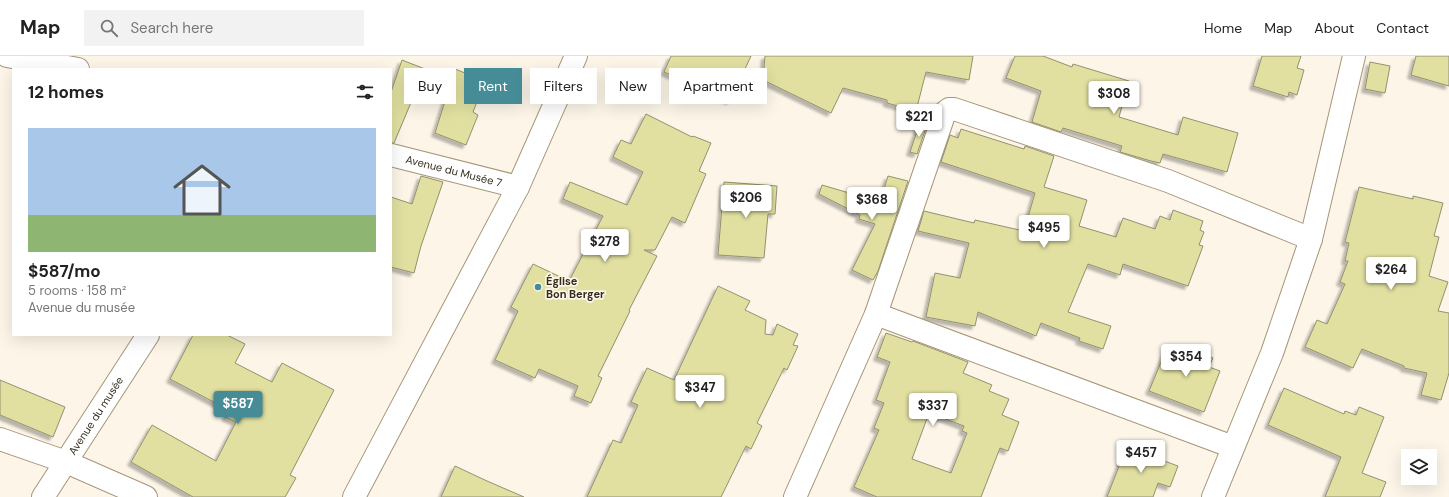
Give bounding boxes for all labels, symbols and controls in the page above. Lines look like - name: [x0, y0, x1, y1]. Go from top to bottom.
- search box: [84, 10, 364, 46]
- text: Map: [20, 15, 60, 40]
- icon: search: [98, 17, 120, 39]
- text: Search here: [130, 18, 213, 38]
- text: Home: [1204, 19, 1242, 37]
- text: Map: [1264, 19, 1292, 37]
- text: About: [1314, 19, 1354, 37]
- text: Contact: [1376, 19, 1429, 37]
- chip: Buy: [404, 68, 456, 104]
- chip: Rent: [464, 68, 522, 104]
- chip: Filters: [530, 68, 597, 104]
- chip: New: [605, 68, 661, 104]
- chip: Apartment: [669, 68, 767, 104]
- text: 12 homes: [28, 81, 104, 103]
- icon: filters: [354, 81, 376, 103]
- pin: $308: [1090, 81, 1138, 115]
- text: $308: [1097, 85, 1131, 102]
- pin: $221: [895, 104, 943, 138]
- text: $221: [905, 108, 933, 125]
- street label: Avenue du Musée 7: [404, 152, 504, 190]
- icon: home: [166, 154, 238, 226]
- pin: $206: [722, 185, 770, 219]
- pin: $368: [848, 187, 896, 221]
- text: $206: [730, 189, 762, 206]
- text: $368: [856, 191, 888, 208]
- pin: $495: [1020, 215, 1068, 249]
- text: $495: [1028, 219, 1060, 236]
- pin: $278: [581, 229, 629, 263]
- text: $278: [590, 233, 620, 250]
- pin: $264: [1367, 257, 1415, 291]
- text: $587/mo: [28, 260, 101, 282]
- text: $264: [1375, 261, 1407, 278]
- place label: Église Bon Berger: [546, 274, 605, 301]
- text: 5 rooms · 158 m²: [28, 282, 126, 299]
- marker: Église Bon Berger: [533, 282, 543, 292]
- text: Avenue du musée: [28, 299, 135, 316]
- pin: $354: [1162, 344, 1210, 378]
- text: $354: [1170, 348, 1202, 365]
- street label: Avenue du musée: [65, 374, 126, 457]
- pin: $347: [676, 375, 724, 409]
- text: $347: [684, 379, 716, 396]
- pin: $587: [214, 391, 262, 425]
- pin: $337: [909, 393, 957, 427]
- text: $587: [222, 395, 254, 412]
- text: $337: [918, 397, 948, 414]
- pin: $457: [1117, 440, 1165, 474]
- text: $457: [1125, 444, 1157, 461]
- map controls: [1401, 449, 1437, 485]
- button: layers: [1401, 449, 1437, 485]

